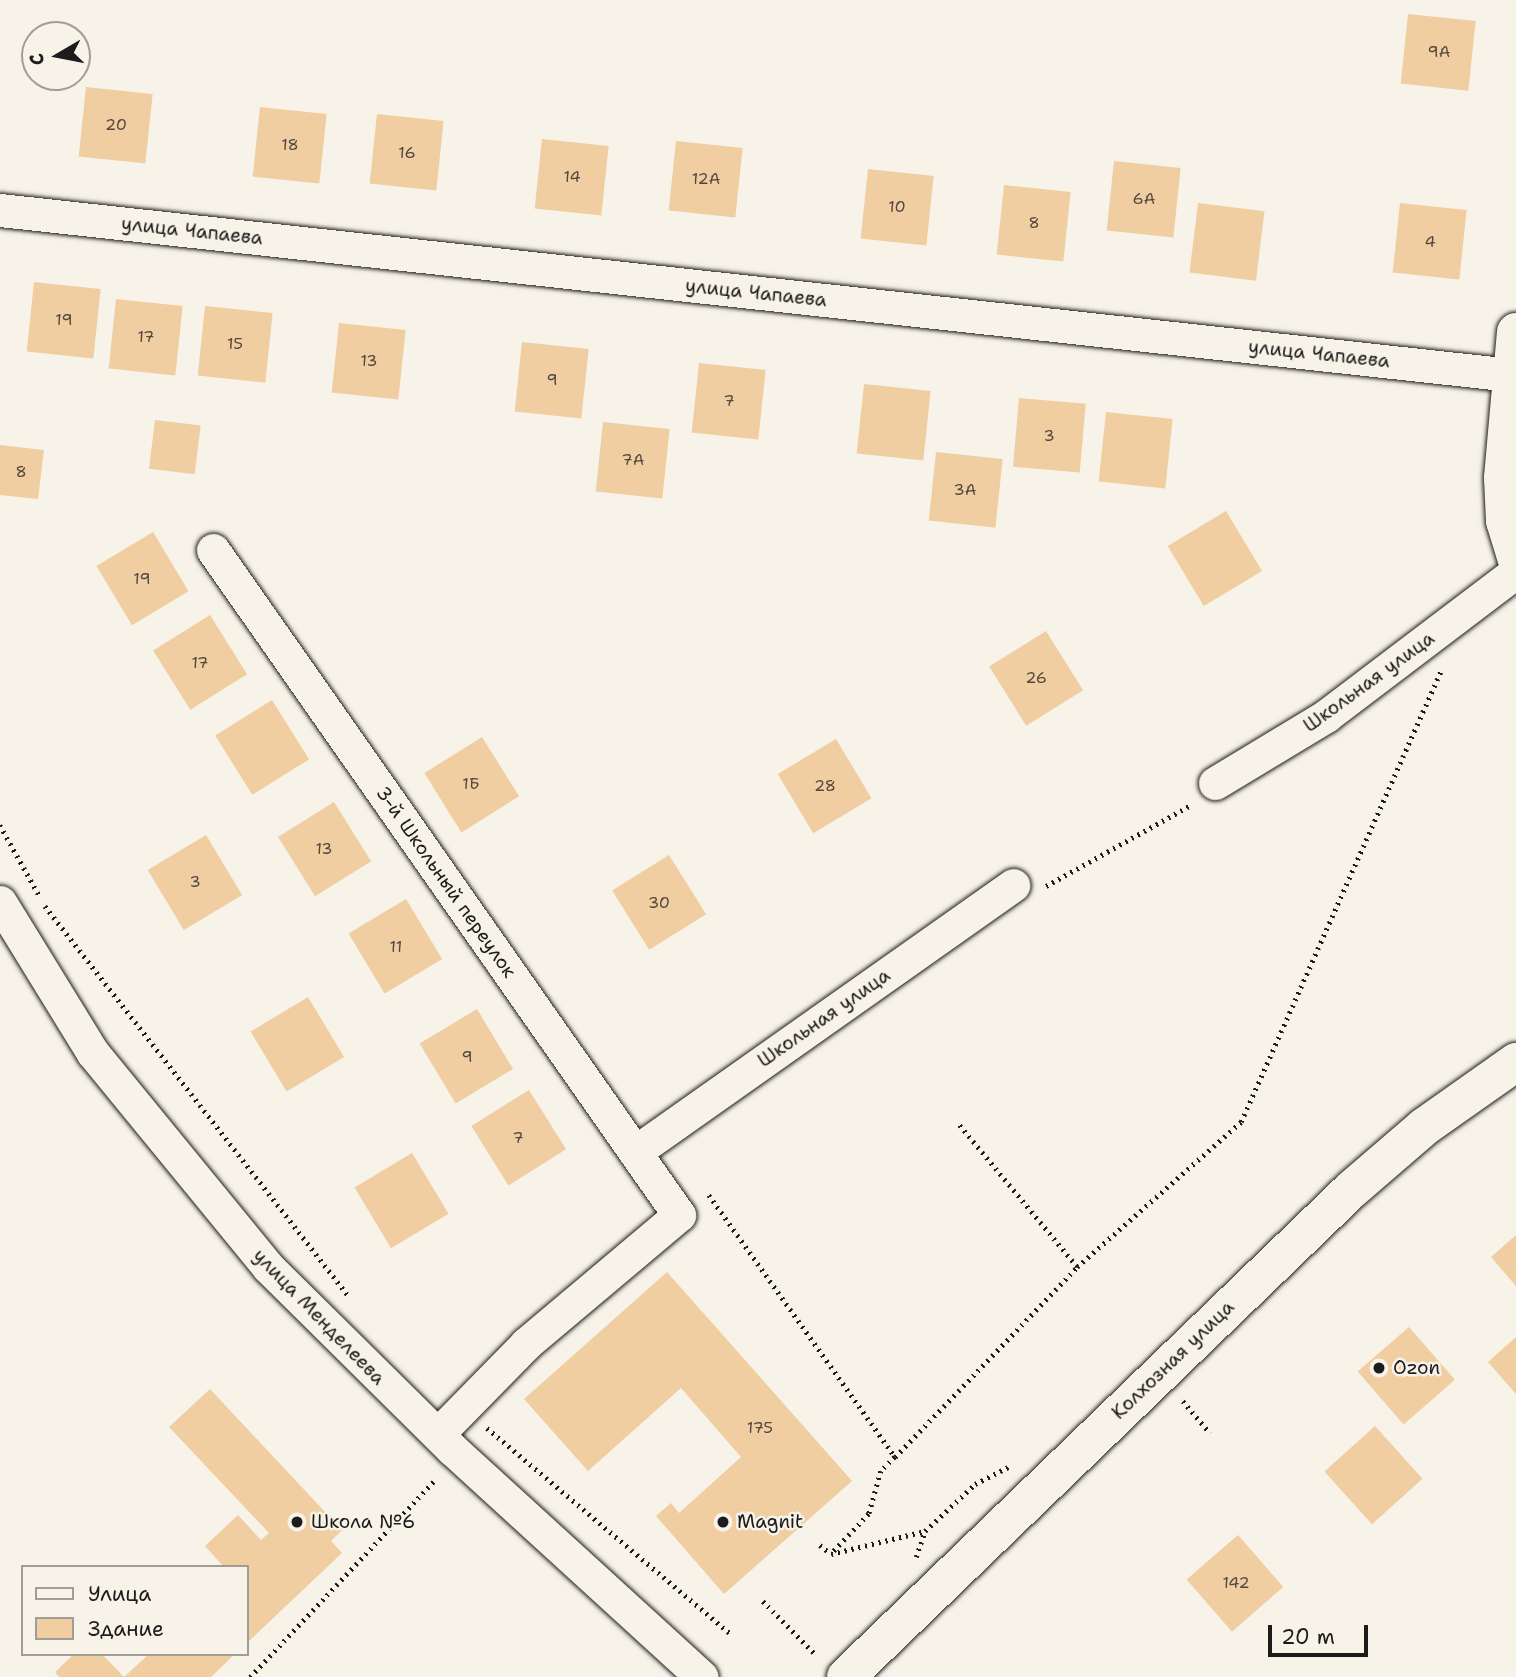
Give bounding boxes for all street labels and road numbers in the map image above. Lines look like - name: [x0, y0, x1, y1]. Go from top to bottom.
- street label: улица Чапаева: [120, 212, 264, 250]
- street label: улица Чапаева: [684, 274, 828, 312]
- street label: улица Чапаева: [1247, 335, 1391, 373]
- street label: Школьная улица: [1299, 627, 1439, 737]
- street label: 3-й Школьный переулок: [371, 782, 521, 982]
- street label: Школьная улица: [753, 964, 895, 1072]
- street label: улица Менделеева: [248, 1244, 390, 1390]
- street label: Колхозная улица: [1107, 1296, 1239, 1424]

